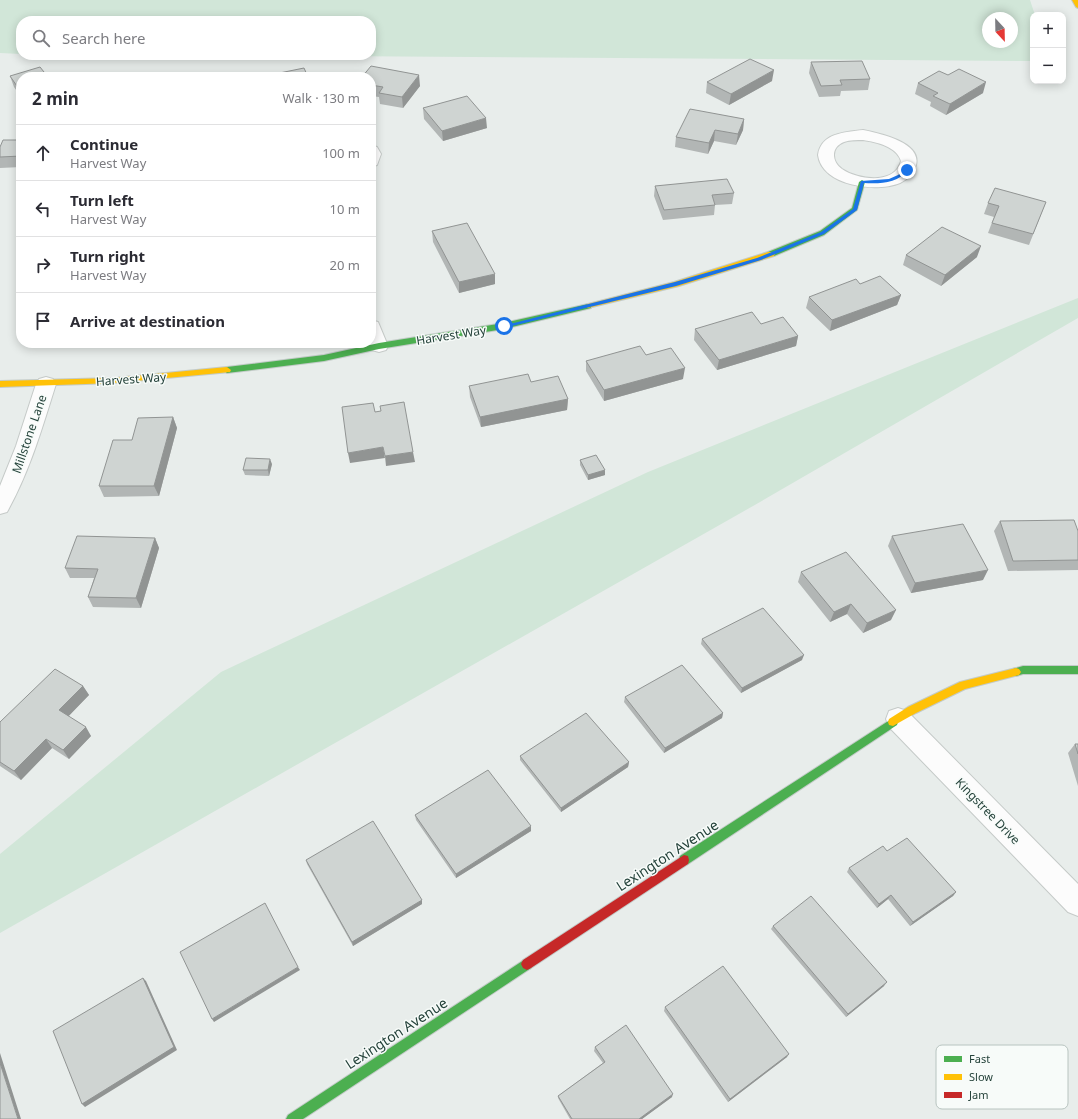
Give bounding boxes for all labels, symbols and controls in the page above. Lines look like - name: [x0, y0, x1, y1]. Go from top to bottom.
- north arrow: [982, 12, 1018, 48]
- map controls: [1030, 12, 1066, 84]
- button: +: [1030, 12, 1066, 48]
- search box: [16, 16, 376, 60]
- icon: search: [30, 27, 52, 49]
- text: Search here: [62, 28, 145, 48]
- button: −: [1030, 48, 1066, 84]
- text: 2 min: [32, 87, 79, 110]
- text: Walk · 130 m: [282, 89, 360, 107]
- text: Continue: [70, 134, 138, 154]
- icon: ahead: [32, 142, 54, 164]
- text: 100 m: [322, 144, 360, 162]
- text: Harvest Way: [70, 154, 146, 172]
- route end: [898, 161, 916, 179]
- text: Turn left: [70, 190, 134, 210]
- icon: left: [32, 198, 54, 220]
- text: 10 m: [330, 200, 360, 218]
- text: Harvest Way: [70, 210, 146, 228]
- text: Turn right: [70, 246, 145, 266]
- icon: right: [32, 254, 54, 276]
- text: 20 m: [330, 256, 360, 274]
- text: Harvest Way: [70, 266, 146, 284]
- icon: arrive: [32, 310, 54, 332]
- text: Arrive at destination: [70, 311, 225, 331]
- route start: [495, 317, 513, 335]
- street label: Harvest Way: [415, 321, 488, 349]
- street label: Harvest Way: [95, 368, 168, 390]
- street label: Millstone Lane: [8, 392, 50, 476]
- street label: Kingstree Drive: [952, 774, 1024, 848]
- street label: Lexington Avenue: [612, 815, 722, 895]
- street label: Lexington Avenue: [341, 993, 451, 1073]
- legend: [936, 1045, 1068, 1109]
- text: Fast: [969, 1051, 990, 1066]
- text: Slow: [969, 1069, 993, 1084]
- text: Jam: [968, 1087, 988, 1102]

